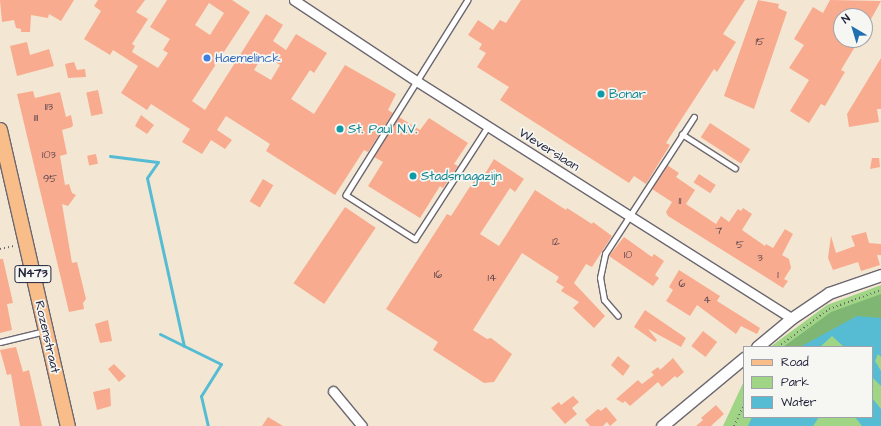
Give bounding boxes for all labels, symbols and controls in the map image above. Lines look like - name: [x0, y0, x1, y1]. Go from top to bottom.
- north arrow: [833, 8, 873, 48]
- text: N: [839, 11, 853, 27]
- house number: 15: [755, 35, 765, 49]
- place label: Haemelinck: [215, 50, 280, 66]
- marker: Haemelinck: [202, 53, 212, 63]
- place label: Bonar: [609, 86, 646, 102]
- marker: Bonar: [596, 89, 606, 99]
- house number: 113: [45, 100, 53, 114]
- house number: 111: [34, 111, 38, 125]
- place label: St. Paul N.V.: [348, 121, 417, 137]
- marker: St. Paul N.V.: [335, 124, 345, 134]
- street label: Weverslaan: [516, 125, 582, 175]
- house number: 103: [42, 148, 56, 162]
- place label: Stadsmagazijn: [421, 168, 502, 184]
- marker: Stadsmagazijn: [408, 171, 418, 181]
- house number: 95: [43, 172, 57, 186]
- house number: 11: [679, 194, 681, 208]
- house number: 7: [716, 224, 722, 238]
- house number: 12: [552, 235, 560, 249]
- house number: 5: [736, 238, 744, 252]
- house number: 10: [624, 248, 632, 262]
- house number: 3: [757, 251, 763, 265]
- road number: N473: [14, 264, 52, 284]
- house number: 16: [434, 268, 442, 282]
- house number: 1: [777, 268, 779, 282]
- house number: 14: [488, 271, 496, 285]
- house number: 6: [679, 277, 685, 291]
- house number: 4: [703, 293, 711, 307]
- street label: Rozenstraat: [31, 299, 63, 375]
- legend: [743, 346, 873, 418]
- text: Road: [781, 354, 809, 371]
- text: Park: [781, 374, 809, 391]
- text: Water: [781, 394, 816, 411]

